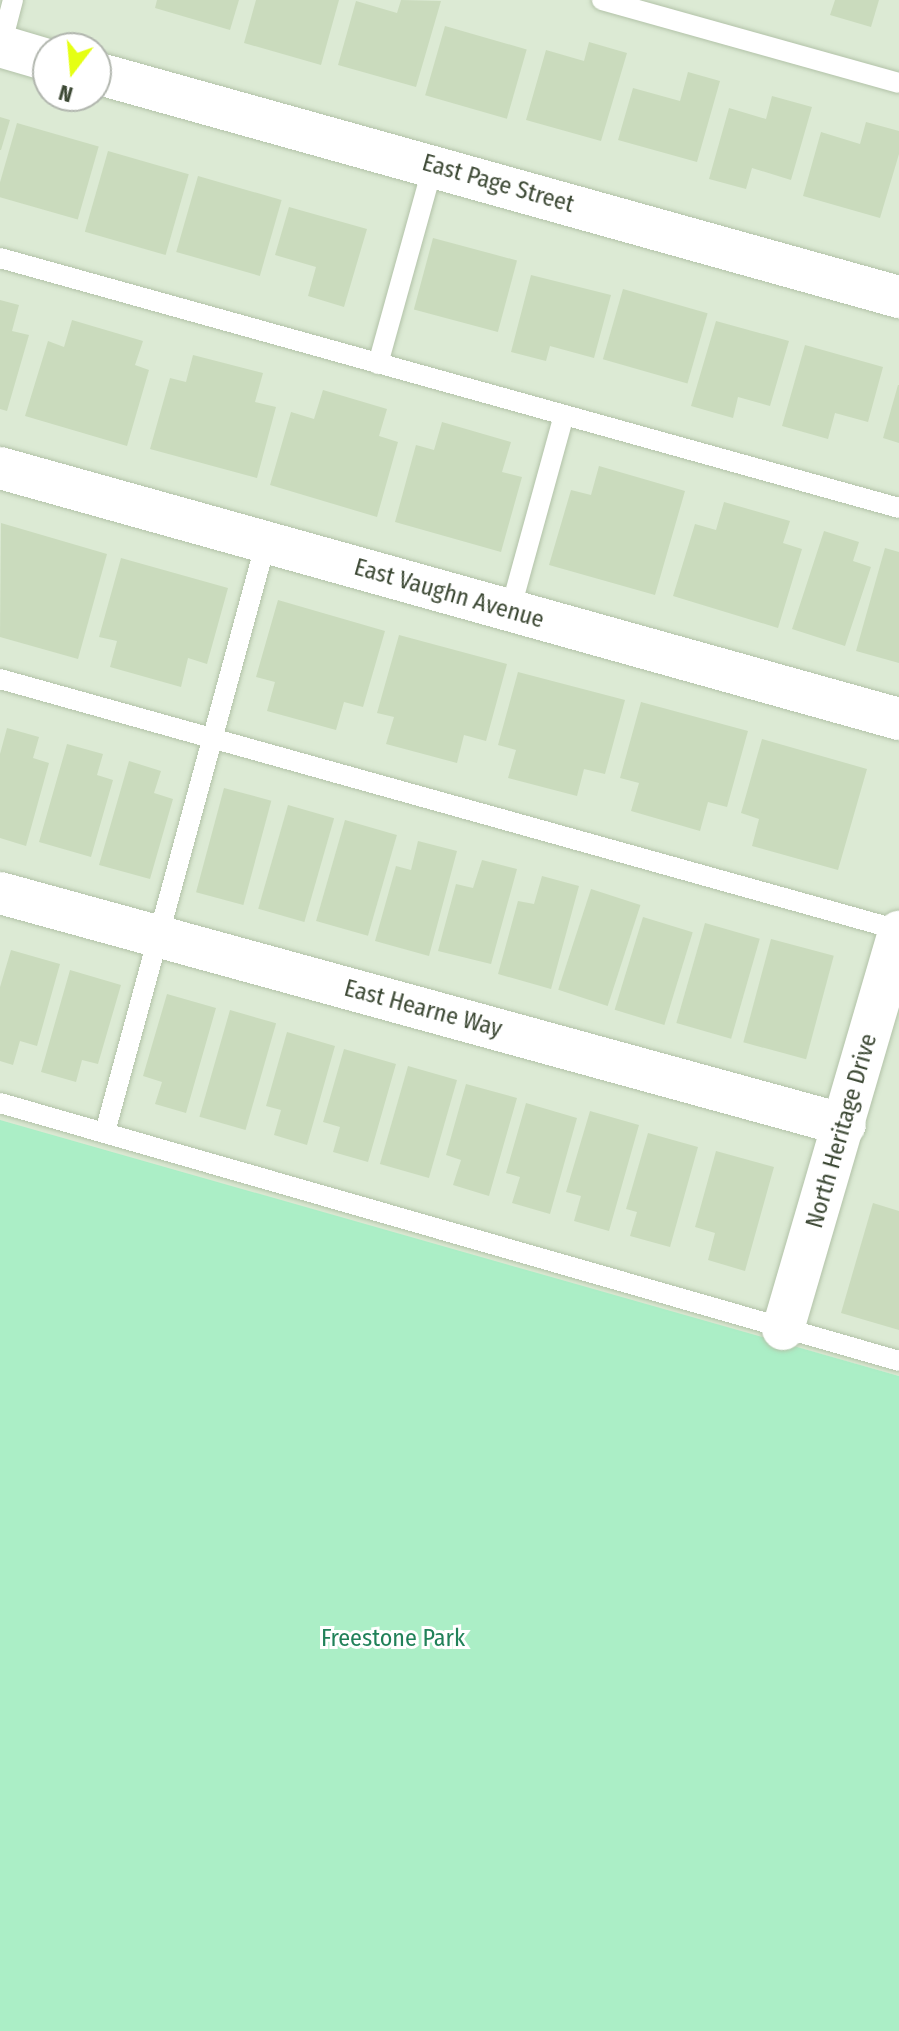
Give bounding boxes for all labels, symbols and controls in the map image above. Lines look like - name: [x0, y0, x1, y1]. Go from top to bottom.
- north arrow: [32, 32, 112, 112]
- text: N: [56, 79, 76, 108]
- street label: East Page Street: [419, 149, 577, 219]
- street label: East Vaughn Avenue: [351, 553, 547, 635]
- street label: East Hearne Way: [341, 974, 505, 1044]
- street label: North Heritage Drive: [800, 1030, 884, 1232]
- park label: Freestone Park: [321, 1625, 465, 1653]

